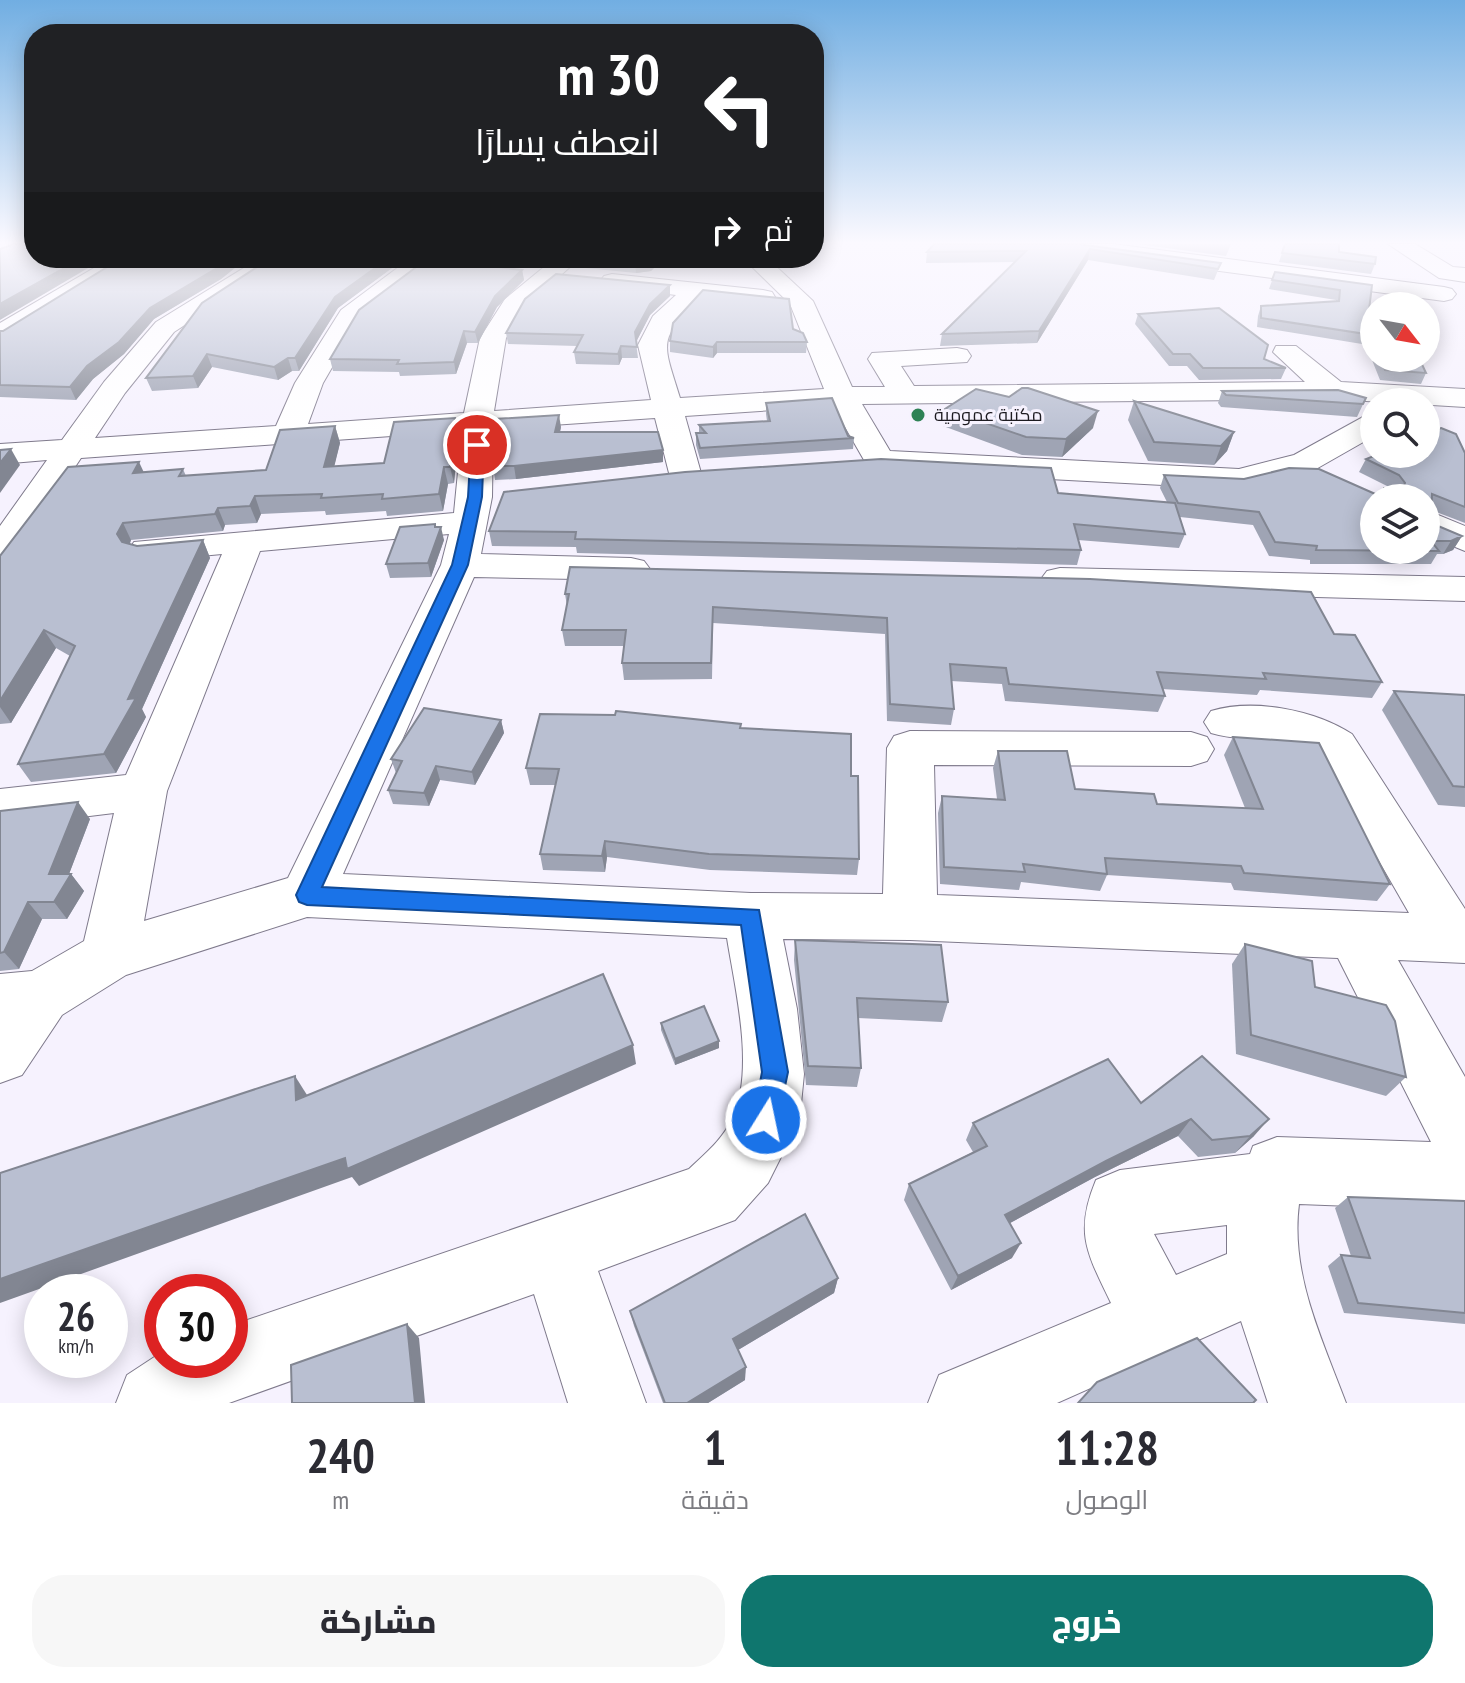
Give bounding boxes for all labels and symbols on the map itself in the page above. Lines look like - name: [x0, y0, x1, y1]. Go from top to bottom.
- north arrow: [1360, 292, 1440, 372]
- place label: مكتبة عمومية: [934, 403, 1043, 426]
- marker: مكتبة عمومية: [909, 406, 927, 424]
- pin: [443, 411, 511, 479]
- position arrow: [724, 1078, 808, 1162]
- speed limit sign: 30: [144, 1274, 248, 1378]

